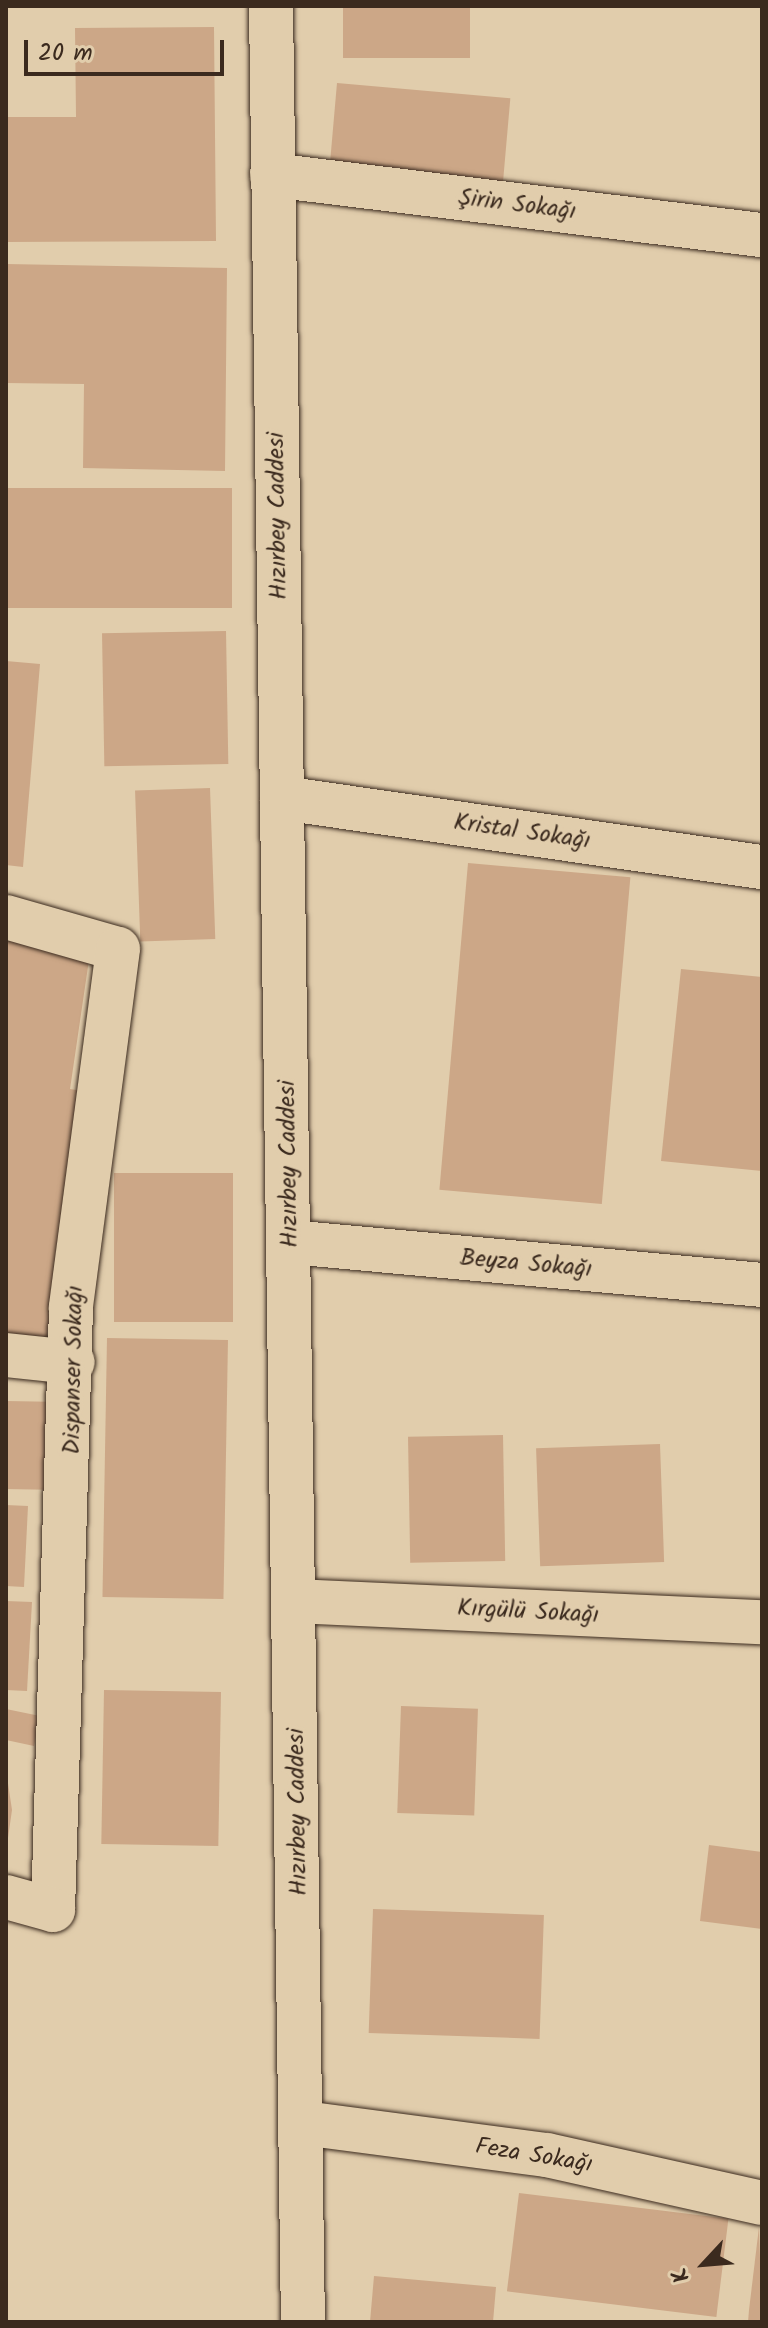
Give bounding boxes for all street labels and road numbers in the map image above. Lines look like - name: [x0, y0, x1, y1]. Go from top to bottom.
- street label: Şirin Sokağı: [456, 183, 578, 227]
- street label: Hızırbey Caddesi: [262, 432, 294, 600]
- street label: Kristal Sokağı: [452, 808, 592, 856]
- street label: Hızırbey Caddesi: [273, 1080, 305, 1248]
- street label: Beyza Sokağı: [459, 1244, 593, 1284]
- street label: Dispanser Sokağı: [58, 1285, 90, 1455]
- street label: Kırgülü Sokağı: [456, 1594, 600, 1630]
- street label: Hızırbey Caddesi: [282, 1728, 314, 1896]
- street label: Feza Sokağı: [473, 2133, 595, 2179]

